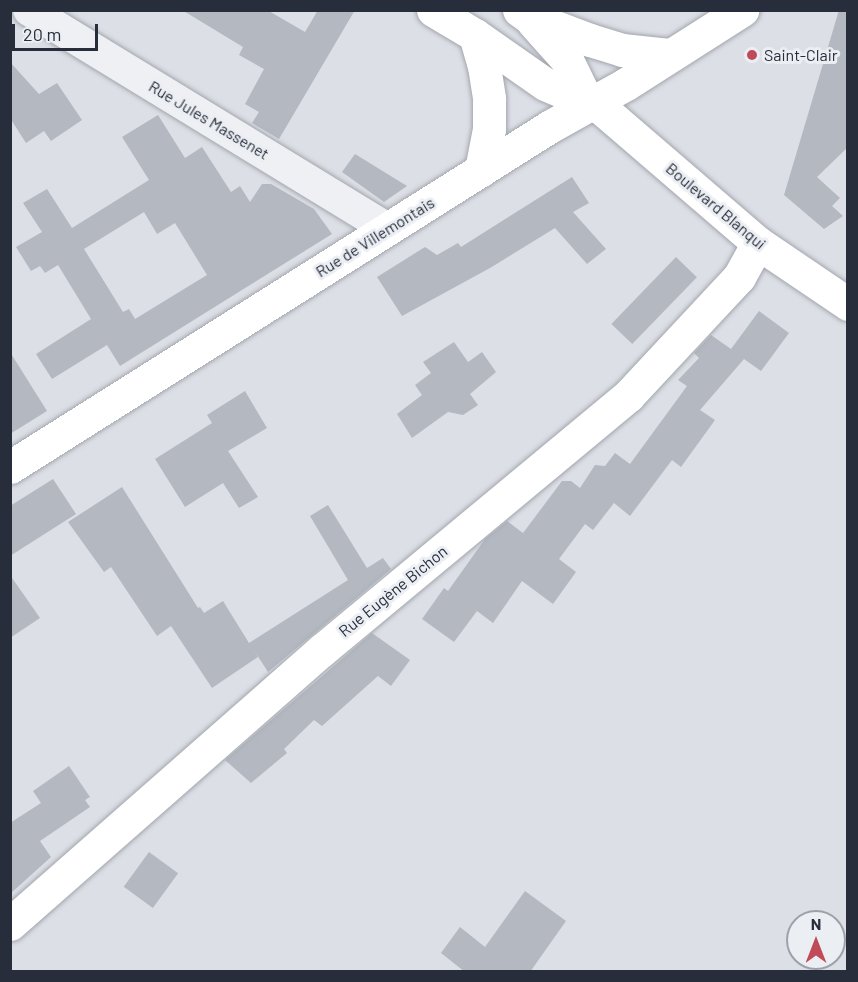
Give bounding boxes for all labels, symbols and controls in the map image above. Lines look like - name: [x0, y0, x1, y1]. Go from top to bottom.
- scale bar: [15, 12, 100, 50]
- text: 20 m: [23, 23, 61, 45]
- place label: Saint-Clair: [764, 45, 838, 65]
- marker: Saint-Clair: [745, 48, 759, 62]
- street label: Rue Jules Massenet: [145, 77, 273, 163]
- street label: Boulevard Blanqui: [662, 159, 770, 253]
- street label: Rue de Villemontais: [312, 193, 438, 281]
- street label: Rue Eugène Bichon: [335, 541, 451, 641]
- north arrow: [786, 910, 846, 970]
- text: N: [811, 914, 821, 933]

